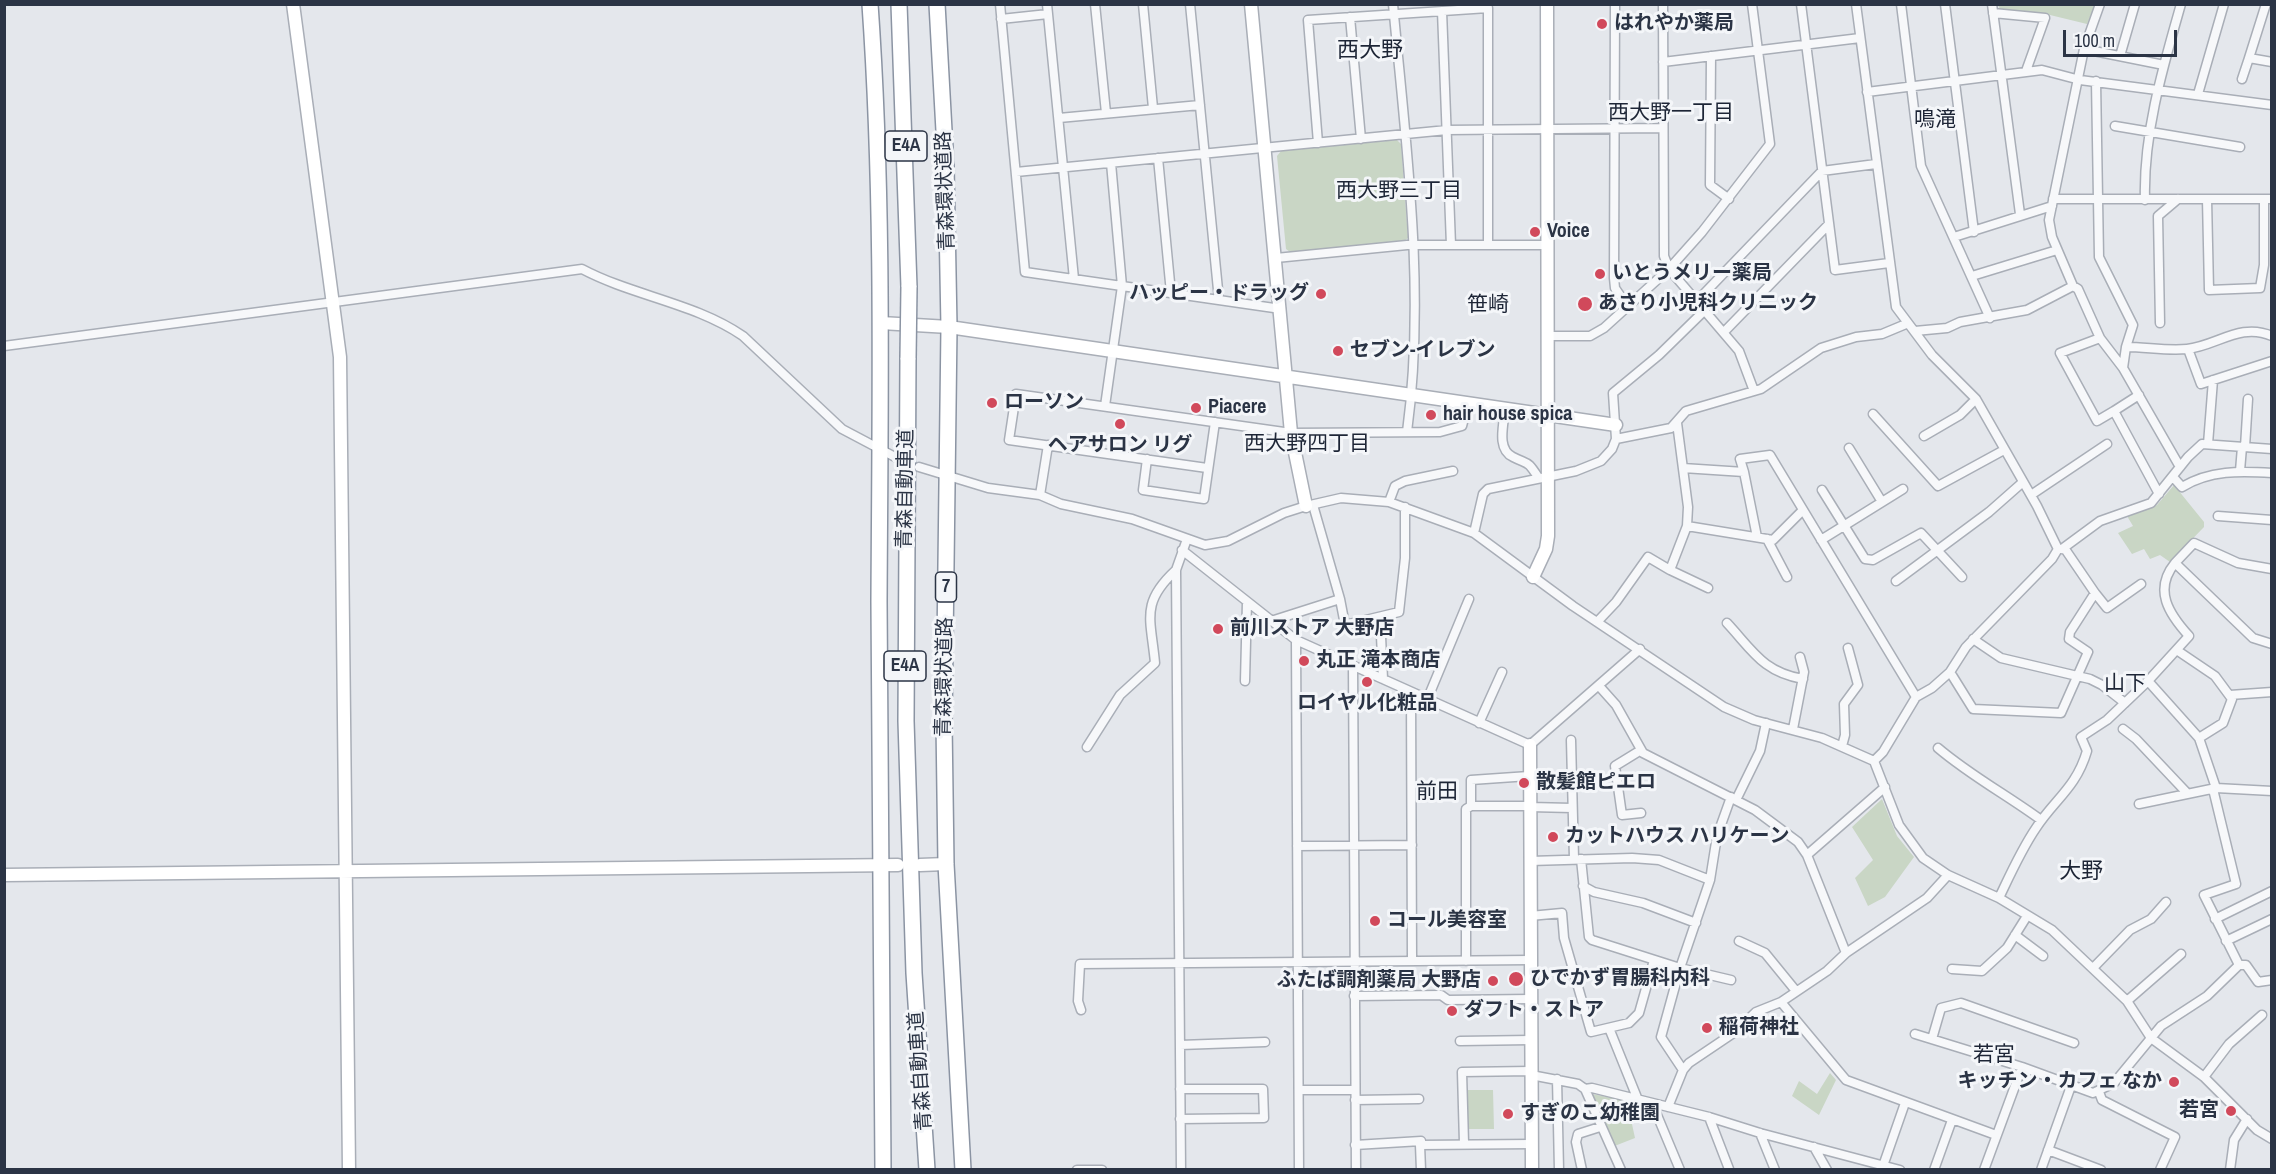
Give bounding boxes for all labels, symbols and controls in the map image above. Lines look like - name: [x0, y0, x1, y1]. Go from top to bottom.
- place label: はれやか薬局: [1614, 12, 1734, 36]
- marker: はれやか薬局: [1595, 17, 1609, 31]
- scale bar: [2066, 18, 2180, 56]
- text: 100 m: [2074, 28, 2115, 53]
- district label: 西大野: [1337, 38, 1403, 64]
- district label: 西大野一丁目: [1608, 100, 1734, 126]
- district label: 鳴滝: [1914, 107, 1956, 133]
- road number: E4A: [885, 131, 927, 161]
- street label: 青森環状道路: [932, 131, 960, 251]
- district label: 西大野三丁目: [1336, 178, 1462, 204]
- place label: Voice: [1547, 220, 1590, 244]
- marker: Voice: [1528, 225, 1542, 239]
- place label: いとうメリー薬局: [1612, 262, 1772, 286]
- marker: いとうメリー薬局: [1593, 267, 1607, 281]
- place label: ハッピー・ドラッグ: [1129, 282, 1309, 306]
- marker: ハッピー・ドラッグ: [1314, 287, 1328, 301]
- district label: 笹崎: [1467, 292, 1509, 318]
- place label: あさり小児科クリニック: [1598, 292, 1818, 316]
- marker: あさり小児科クリニック: [1576, 295, 1594, 313]
- place label: セブン-イレブン: [1350, 339, 1495, 363]
- marker: セブン-イレブン: [1331, 344, 1345, 358]
- place label: ローソン: [1004, 391, 1084, 415]
- marker: ローソン: [985, 396, 999, 410]
- place label: Piacere: [1208, 396, 1266, 420]
- marker: Piacere: [1189, 401, 1203, 415]
- place label: hair house spica: [1443, 403, 1572, 427]
- marker: hair house spica: [1424, 408, 1438, 422]
- marker: ヘアサロン リグ: [1113, 417, 1127, 431]
- street label: 青森自動車道: [893, 429, 919, 549]
- district label: 西大野四丁目: [1244, 431, 1370, 457]
- place label: ヘアサロン リグ: [1048, 434, 1192, 458]
- road number: 7: [936, 572, 956, 602]
- street label: 青森環状道路: [932, 617, 958, 737]
- place label: 前川ストア 大野店: [1230, 617, 1395, 641]
- marker: 前川ストア 大野店: [1211, 622, 1225, 636]
- place label: 丸正 滝本商店: [1316, 649, 1441, 673]
- road number: E4A: [884, 651, 926, 681]
- marker: 丸正 滝本商店: [1297, 654, 1311, 668]
- district label: 山下: [2104, 671, 2146, 697]
- marker: ロイヤル化粧品: [1360, 675, 1374, 689]
- place label: ロイヤル化粧品: [1297, 692, 1437, 716]
- place label: 散髪館ピエロ: [1536, 771, 1656, 795]
- marker: 散髪館ピエロ: [1517, 776, 1531, 790]
- district label: 前田: [1416, 779, 1458, 805]
- place label: カットハウス ハリケーン: [1565, 825, 1790, 849]
- marker: カットハウス ハリケーン: [1546, 830, 1560, 844]
- district label: 大野: [2059, 859, 2103, 885]
- place label: コール美容室: [1387, 909, 1507, 933]
- marker: コール美容室: [1368, 914, 1382, 928]
- place label: ひでかず胃腸科内科: [1530, 967, 1710, 991]
- place label: ふたば調剤薬局 大野店: [1276, 969, 1481, 993]
- marker: ひでかず胃腸科内科: [1507, 970, 1525, 988]
- marker: ふたば調剤薬局 大野店: [1486, 974, 1500, 988]
- place label: ダフト・ストア: [1464, 999, 1604, 1023]
- marker: ダフト・ストア: [1445, 1004, 1459, 1018]
- street label: 青森自動車道: [905, 1010, 937, 1132]
- place label: 稲荷神社: [1719, 1016, 1799, 1040]
- marker: 稲荷神社: [1700, 1021, 1714, 1035]
- district label: 若宮: [1973, 1042, 2015, 1068]
- place label: キッチン・カフェ なか: [1957, 1070, 2162, 1094]
- marker: キッチン・カフェ なか: [2167, 1075, 2181, 1089]
- place label: 若宮: [2179, 1099, 2219, 1123]
- place label: すぎのこ幼稚園: [1520, 1102, 1660, 1126]
- marker: 若宮: [2224, 1104, 2238, 1118]
- marker: すぎのこ幼稚園: [1501, 1107, 1515, 1121]

